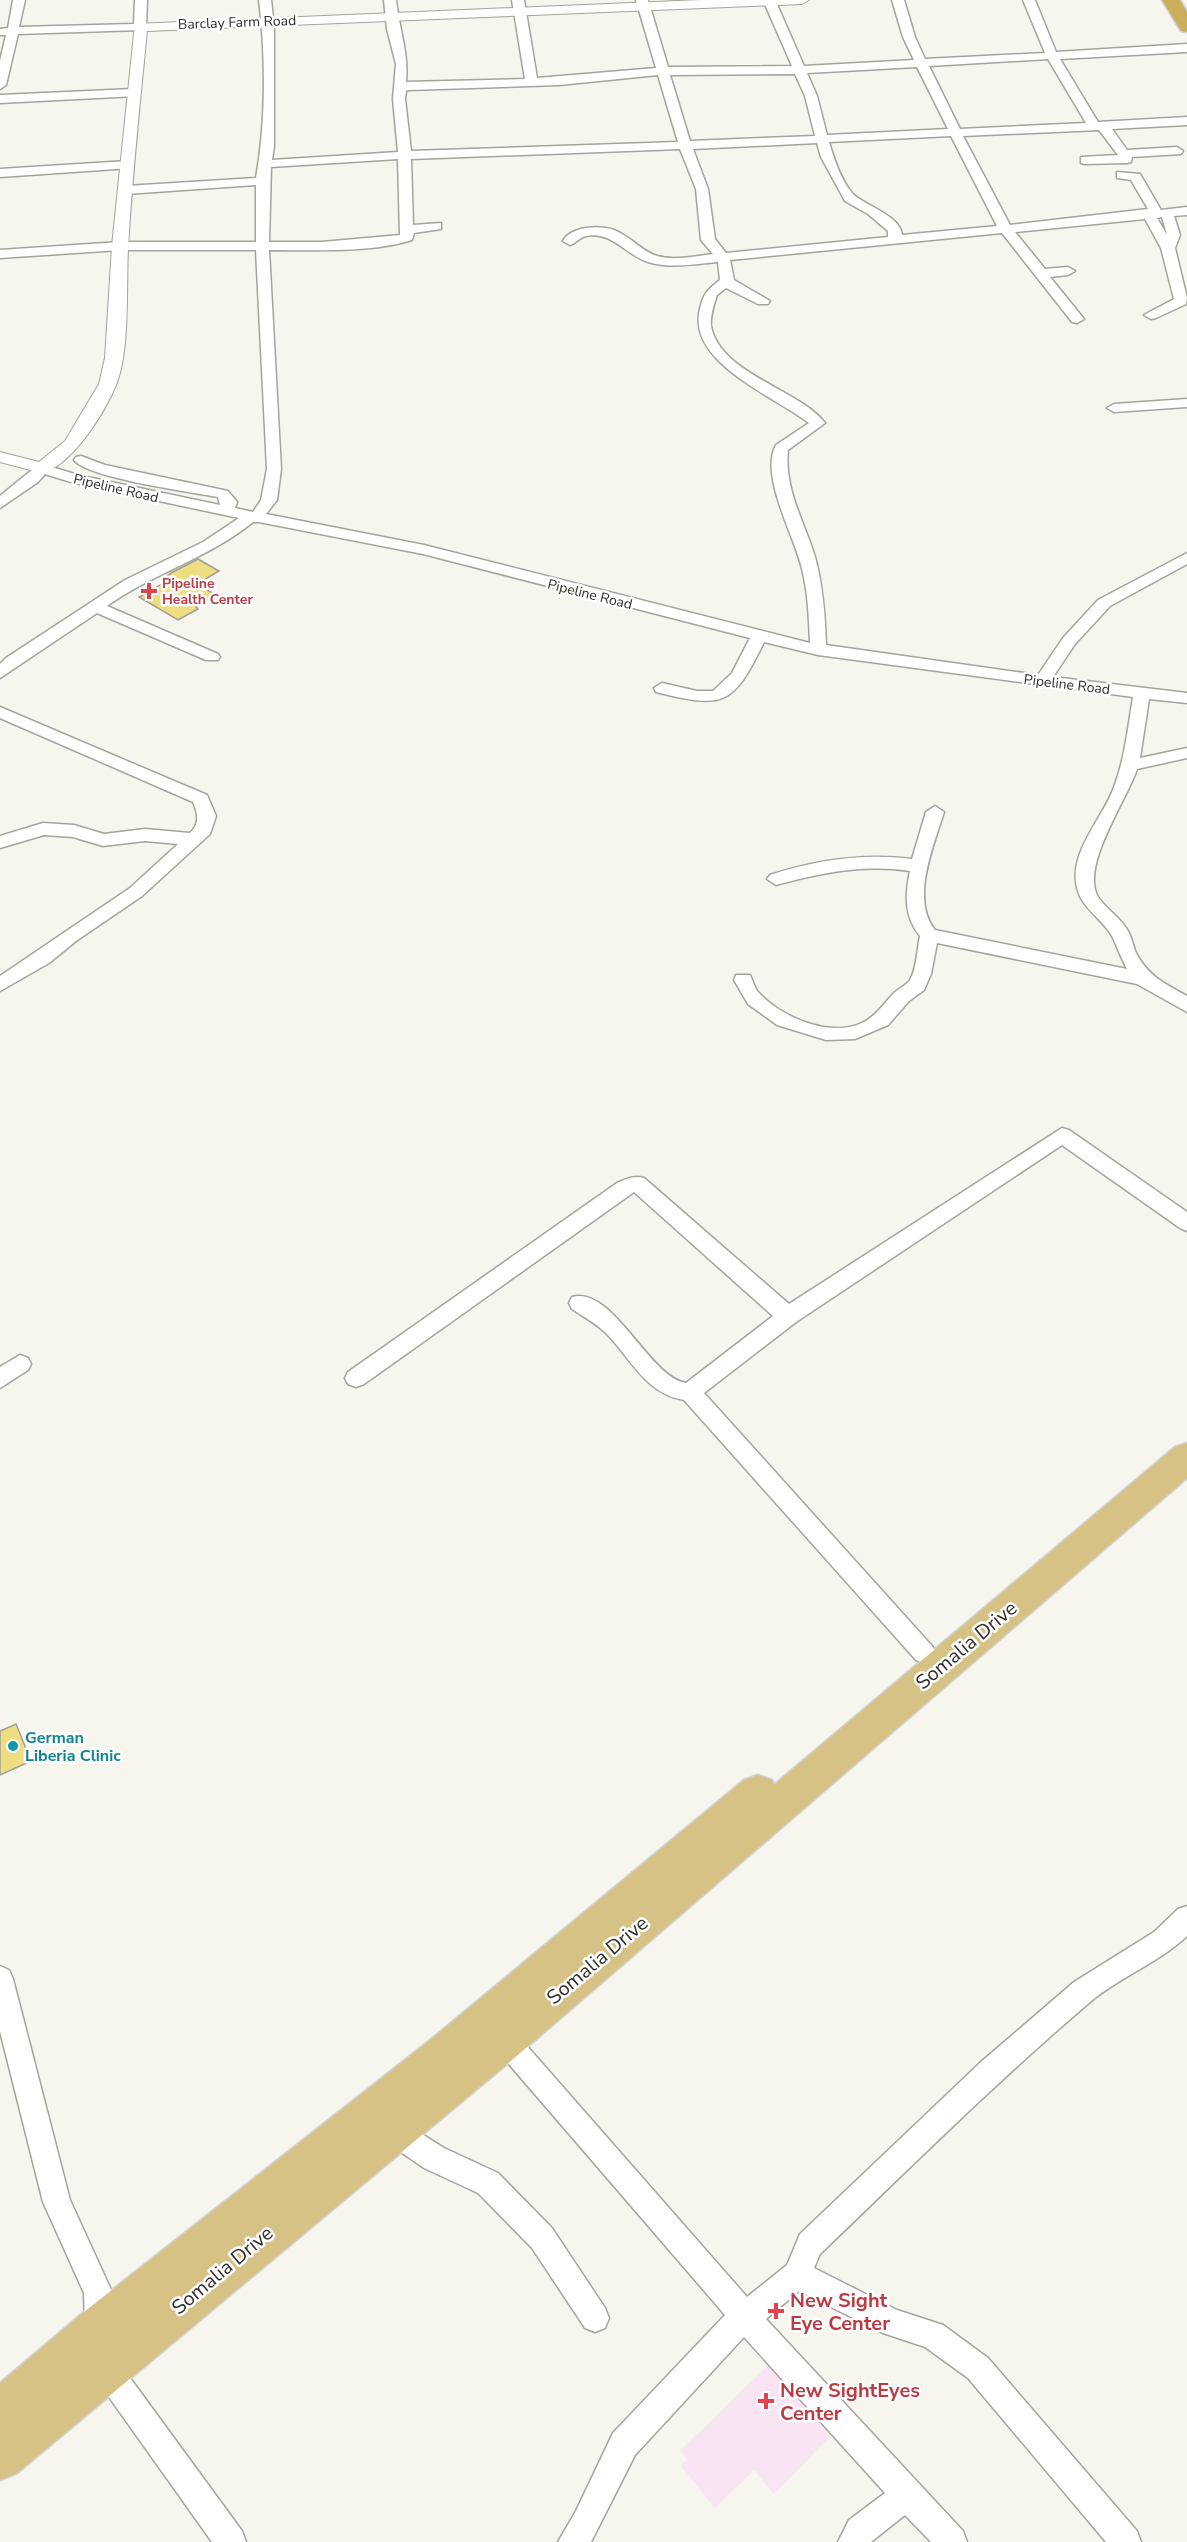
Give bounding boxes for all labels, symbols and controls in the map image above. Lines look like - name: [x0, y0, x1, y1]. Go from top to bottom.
- street label: Barclay Farm Road: [177, 11, 297, 34]
- street label: Pipeline Road: [72, 469, 160, 507]
- place label: Pipeline Health Center: [162, 574, 253, 609]
- street label: Pipeline Road: [546, 575, 634, 614]
- marker: Pipeline Health Center: [140, 582, 158, 600]
- street label: Pipeline Road: [1023, 670, 1111, 699]
- street label: Somalia Drive: [910, 1595, 1023, 1696]
- place label: German Liberia Clinic: [25, 1727, 121, 1767]
- marker: German Liberia Clinic: [6, 1739, 20, 1753]
- street label: Somalia Drive: [541, 1910, 654, 2011]
- street label: Somalia Drive: [166, 2220, 279, 2321]
- place label: New Sight Eye Center: [790, 2287, 890, 2337]
- marker: New Sight Eye Center: [767, 2302, 785, 2320]
- place label: New SightEyes Center: [780, 2377, 920, 2427]
- marker: New SightEyes Center: [757, 2392, 775, 2410]

